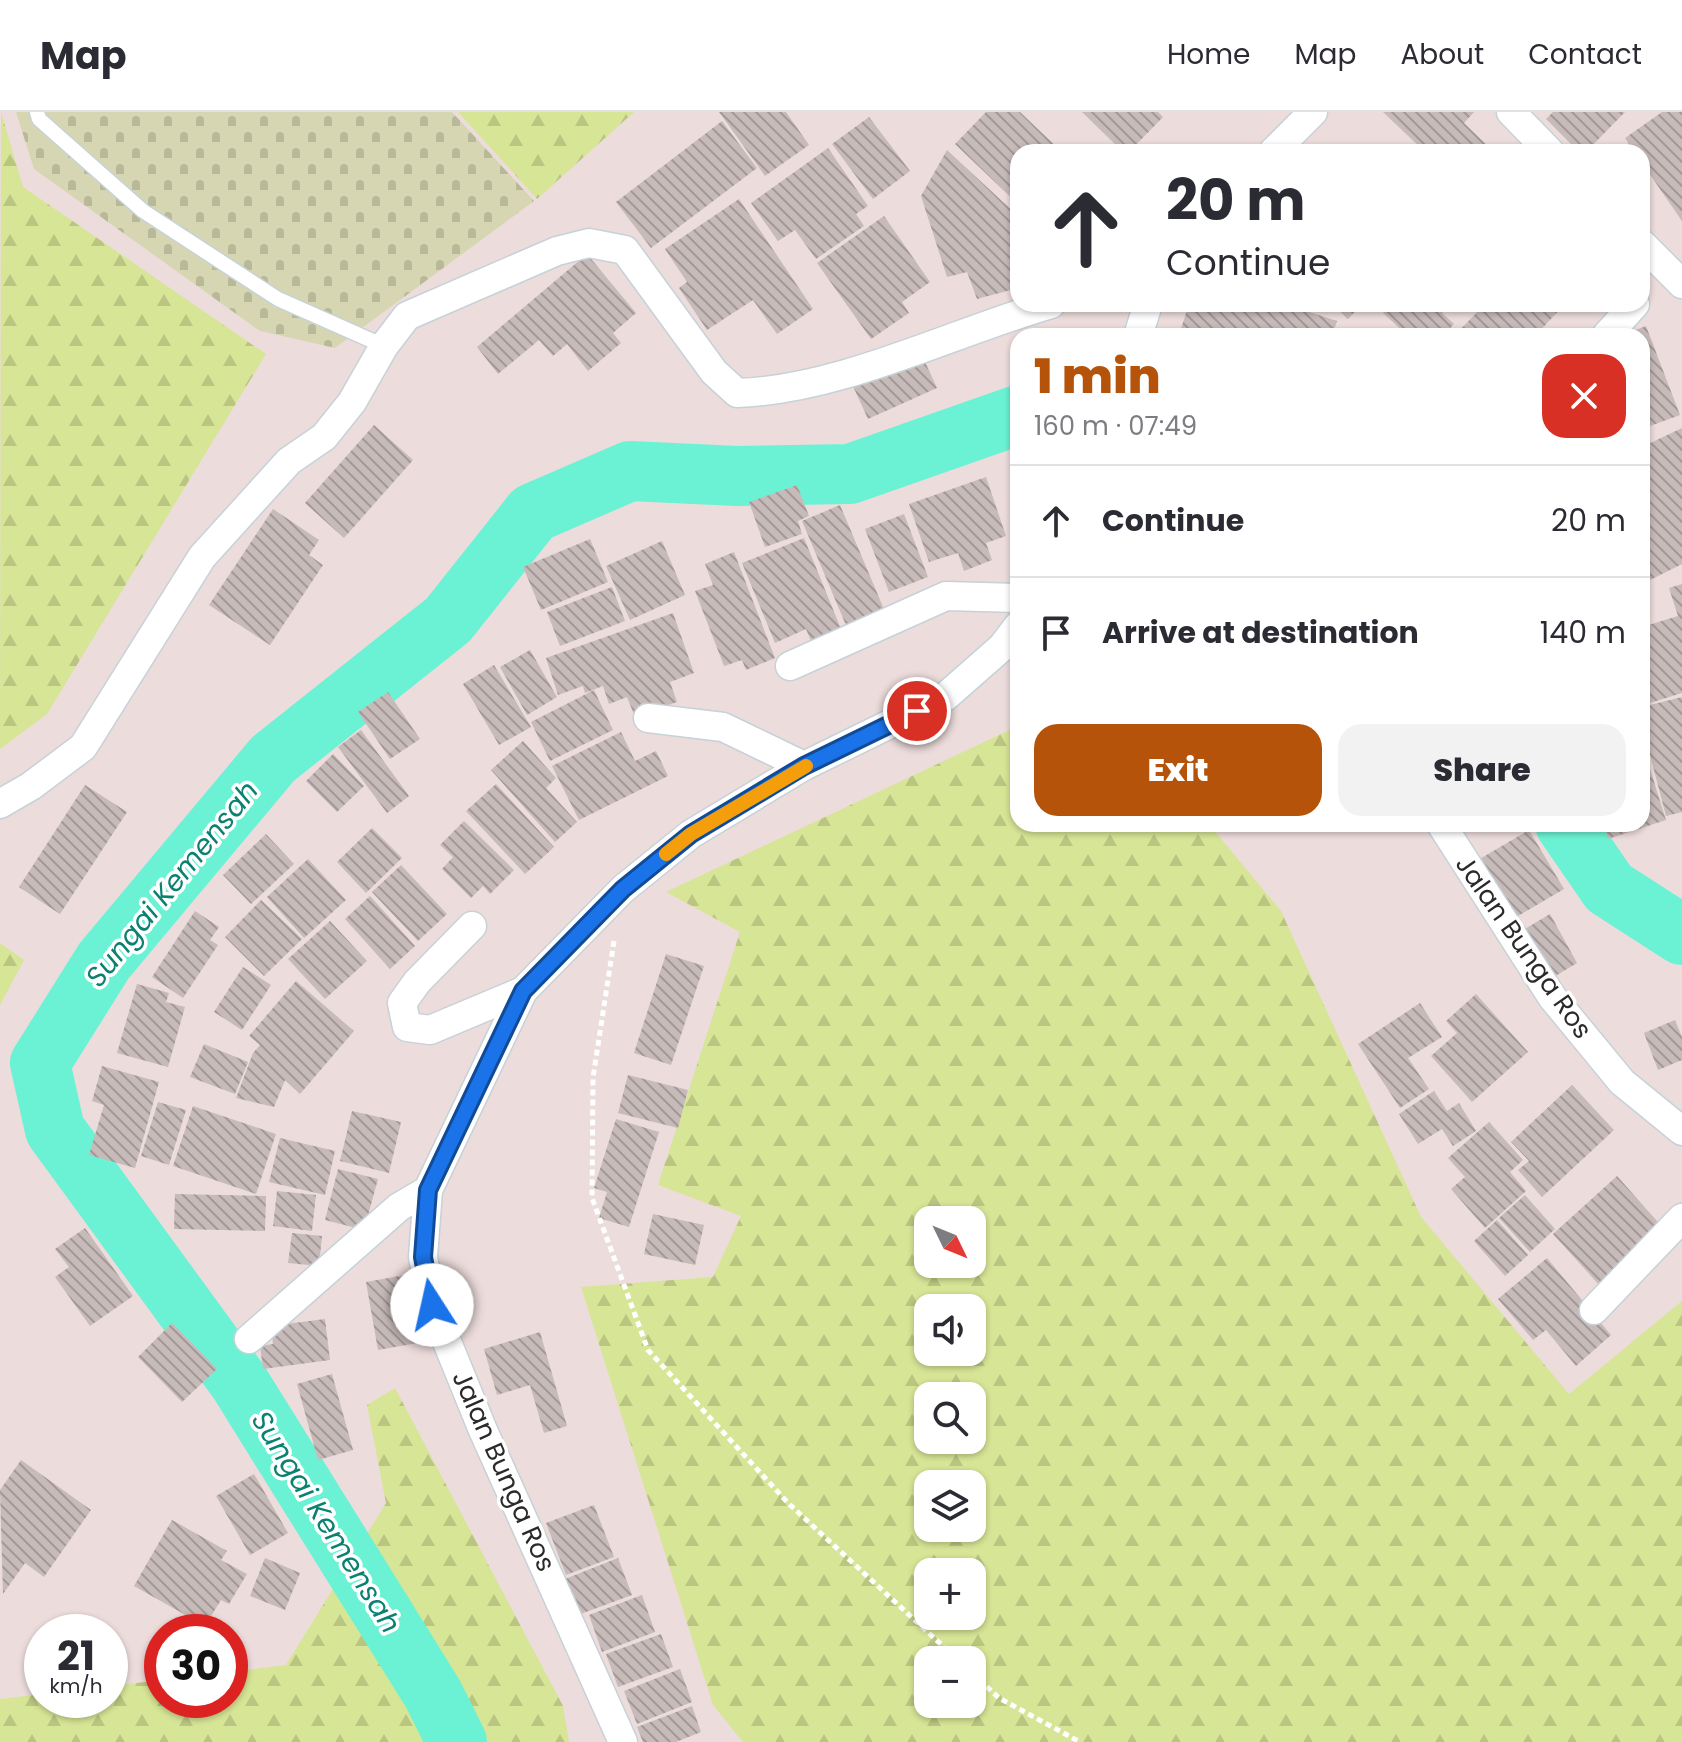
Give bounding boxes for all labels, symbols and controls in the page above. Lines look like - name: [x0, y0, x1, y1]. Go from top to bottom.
- text: Map: [40, 29, 127, 82]
- text: Home: [1167, 35, 1250, 74]
- text: Map: [1294, 35, 1356, 74]
- text: About: [1400, 35, 1484, 74]
- text: Contact: [1528, 35, 1642, 74]
- text: 20 m: [1166, 161, 1306, 240]
- icon: ahead: [1034, 176, 1138, 280]
- text: Continue: [1166, 237, 1330, 288]
- text: 1 min: [1034, 343, 1161, 410]
- button: close: [1542, 354, 1626, 438]
- text: 160 m · 07:49: [1034, 408, 1197, 444]
- icon: ahead: [1034, 499, 1078, 543]
- text: Continue: [1102, 499, 1244, 542]
- text: 20 m: [1551, 499, 1626, 542]
- icon: arrive: [1034, 611, 1078, 655]
- text: Arrive at destination: [1102, 611, 1419, 654]
- text: 140 m: [1540, 611, 1626, 654]
- pin: [883, 677, 951, 745]
- icon: arrive: [895, 689, 939, 733]
- button: Exit: [1034, 724, 1322, 816]
- button: Share: [1338, 724, 1626, 816]
- water label: Sungai Kemensah: [77, 773, 267, 995]
- street label: Jalan Bunga Ros: [1447, 848, 1601, 1046]
- north arrow: [914, 1206, 986, 1278]
- map controls: [914, 1206, 986, 1718]
- position arrow: [390, 1263, 474, 1347]
- button: sound: [914, 1294, 986, 1366]
- street label: Jalan Bunga Ros: [444, 1365, 564, 1577]
- button: search: [914, 1382, 986, 1454]
- water label: Sungai Kemensah: [242, 1404, 410, 1640]
- button: layers: [914, 1470, 986, 1542]
- button: +: [914, 1558, 986, 1630]
- speed limit sign: 30: [144, 1614, 248, 1718]
- text: 21: [57, 1628, 95, 1684]
- button: −: [914, 1646, 986, 1718]
- text: km/h: [49, 1672, 103, 1700]

